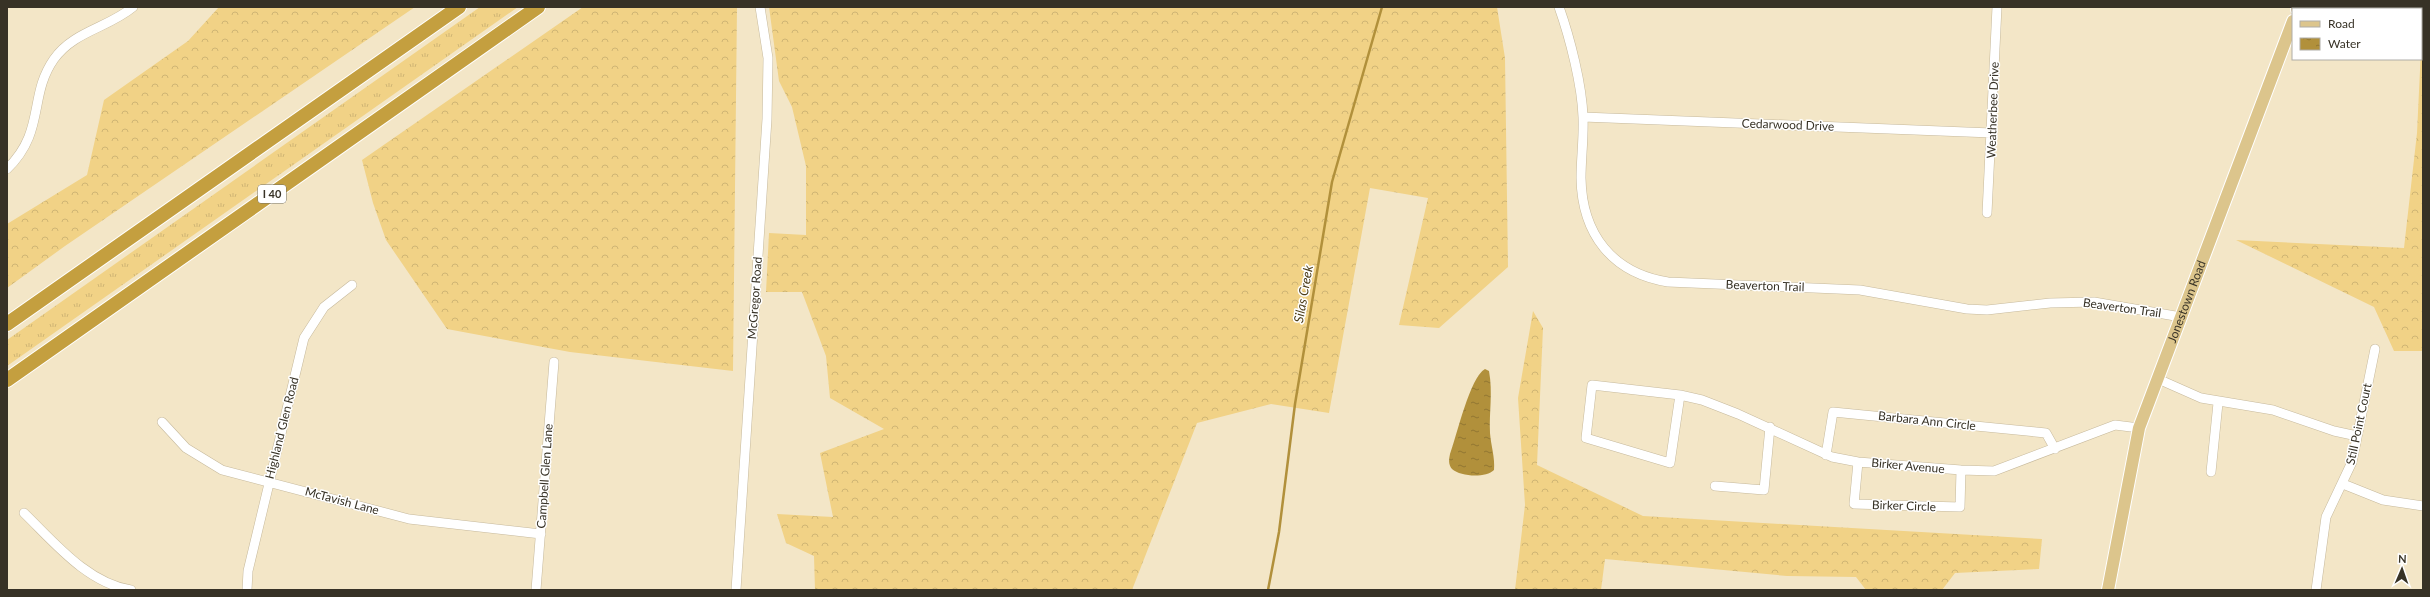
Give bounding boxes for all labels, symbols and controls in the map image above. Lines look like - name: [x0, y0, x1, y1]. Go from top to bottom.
- legend: [2292, 8, 2422, 60]
- text: Road: [2328, 16, 2355, 31]
- text: Water: [2328, 36, 2361, 51]
- street label: Weatherbee Drive: [1983, 61, 2002, 159]
- street label: Cedarwood Drive: [1741, 115, 1835, 134]
- road number: I 40: [258, 185, 286, 203]
- street label: McGregor Road: [744, 256, 765, 340]
- street label: Jonestown Road: [2164, 258, 2209, 345]
- water label: Silas Creek: [1290, 263, 1316, 324]
- street label: Beaverton Trail: [1725, 277, 1805, 294]
- street label: Beaverton Trail: [2082, 295, 2162, 320]
- street label: Highland Glen Road: [262, 375, 301, 480]
- street label: Still Point Court: [2343, 381, 2375, 466]
- street label: Barbara Ann Circle: [1877, 408, 1977, 433]
- street label: Campbell Glen Lane: [533, 423, 556, 529]
- street label: Birker Avenue: [1871, 455, 1945, 476]
- street label: McTavish Lane: [303, 483, 381, 518]
- street label: Birker Circle: [1872, 497, 1936, 514]
- north arrow: [2382, 549, 2422, 589]
- text: N: [2398, 552, 2407, 565]

